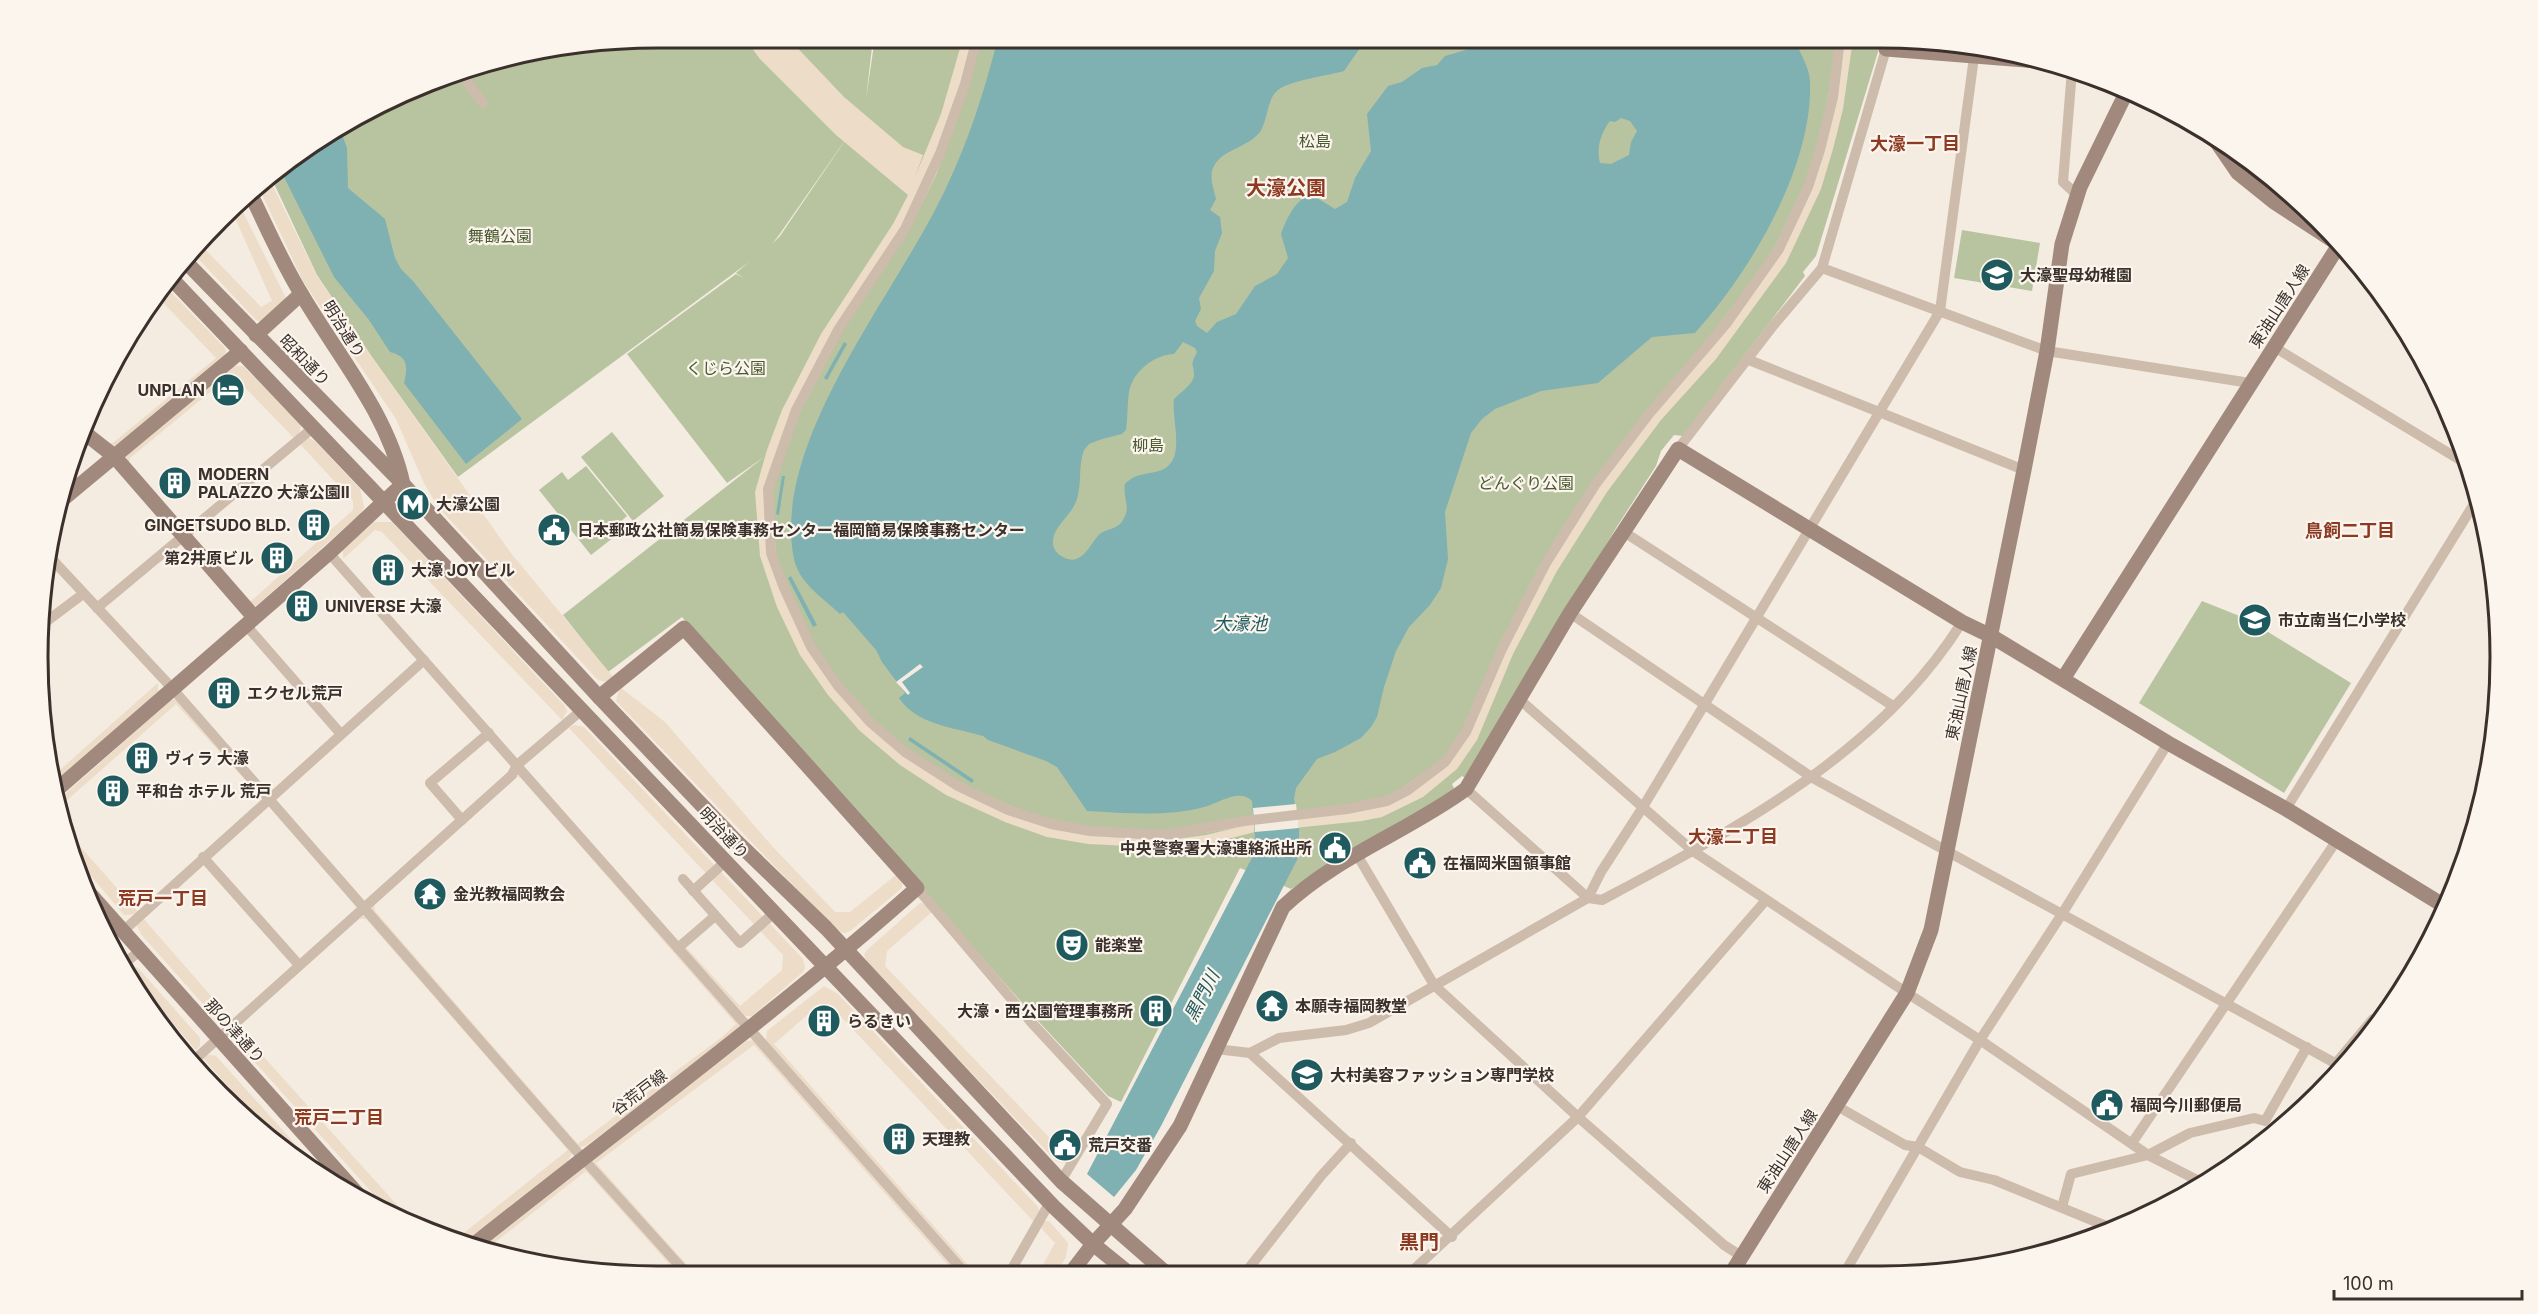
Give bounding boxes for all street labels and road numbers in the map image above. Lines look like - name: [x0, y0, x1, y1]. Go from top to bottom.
- street label: 東油山唐人線: [2244, 260, 2314, 352]
- street label: 明治通り: [319, 297, 369, 361]
- street label: 昭和通り: [276, 330, 334, 390]
- street label: 東油山唐人線: [1941, 644, 1981, 742]
- street label: 明治通り: [695, 803, 753, 863]
- street label: 那の津通り: [201, 995, 269, 1067]
- street label: 谷荒戸線: [607, 1065, 671, 1119]
- street label: 東油山唐人線: [1752, 1105, 1822, 1197]

